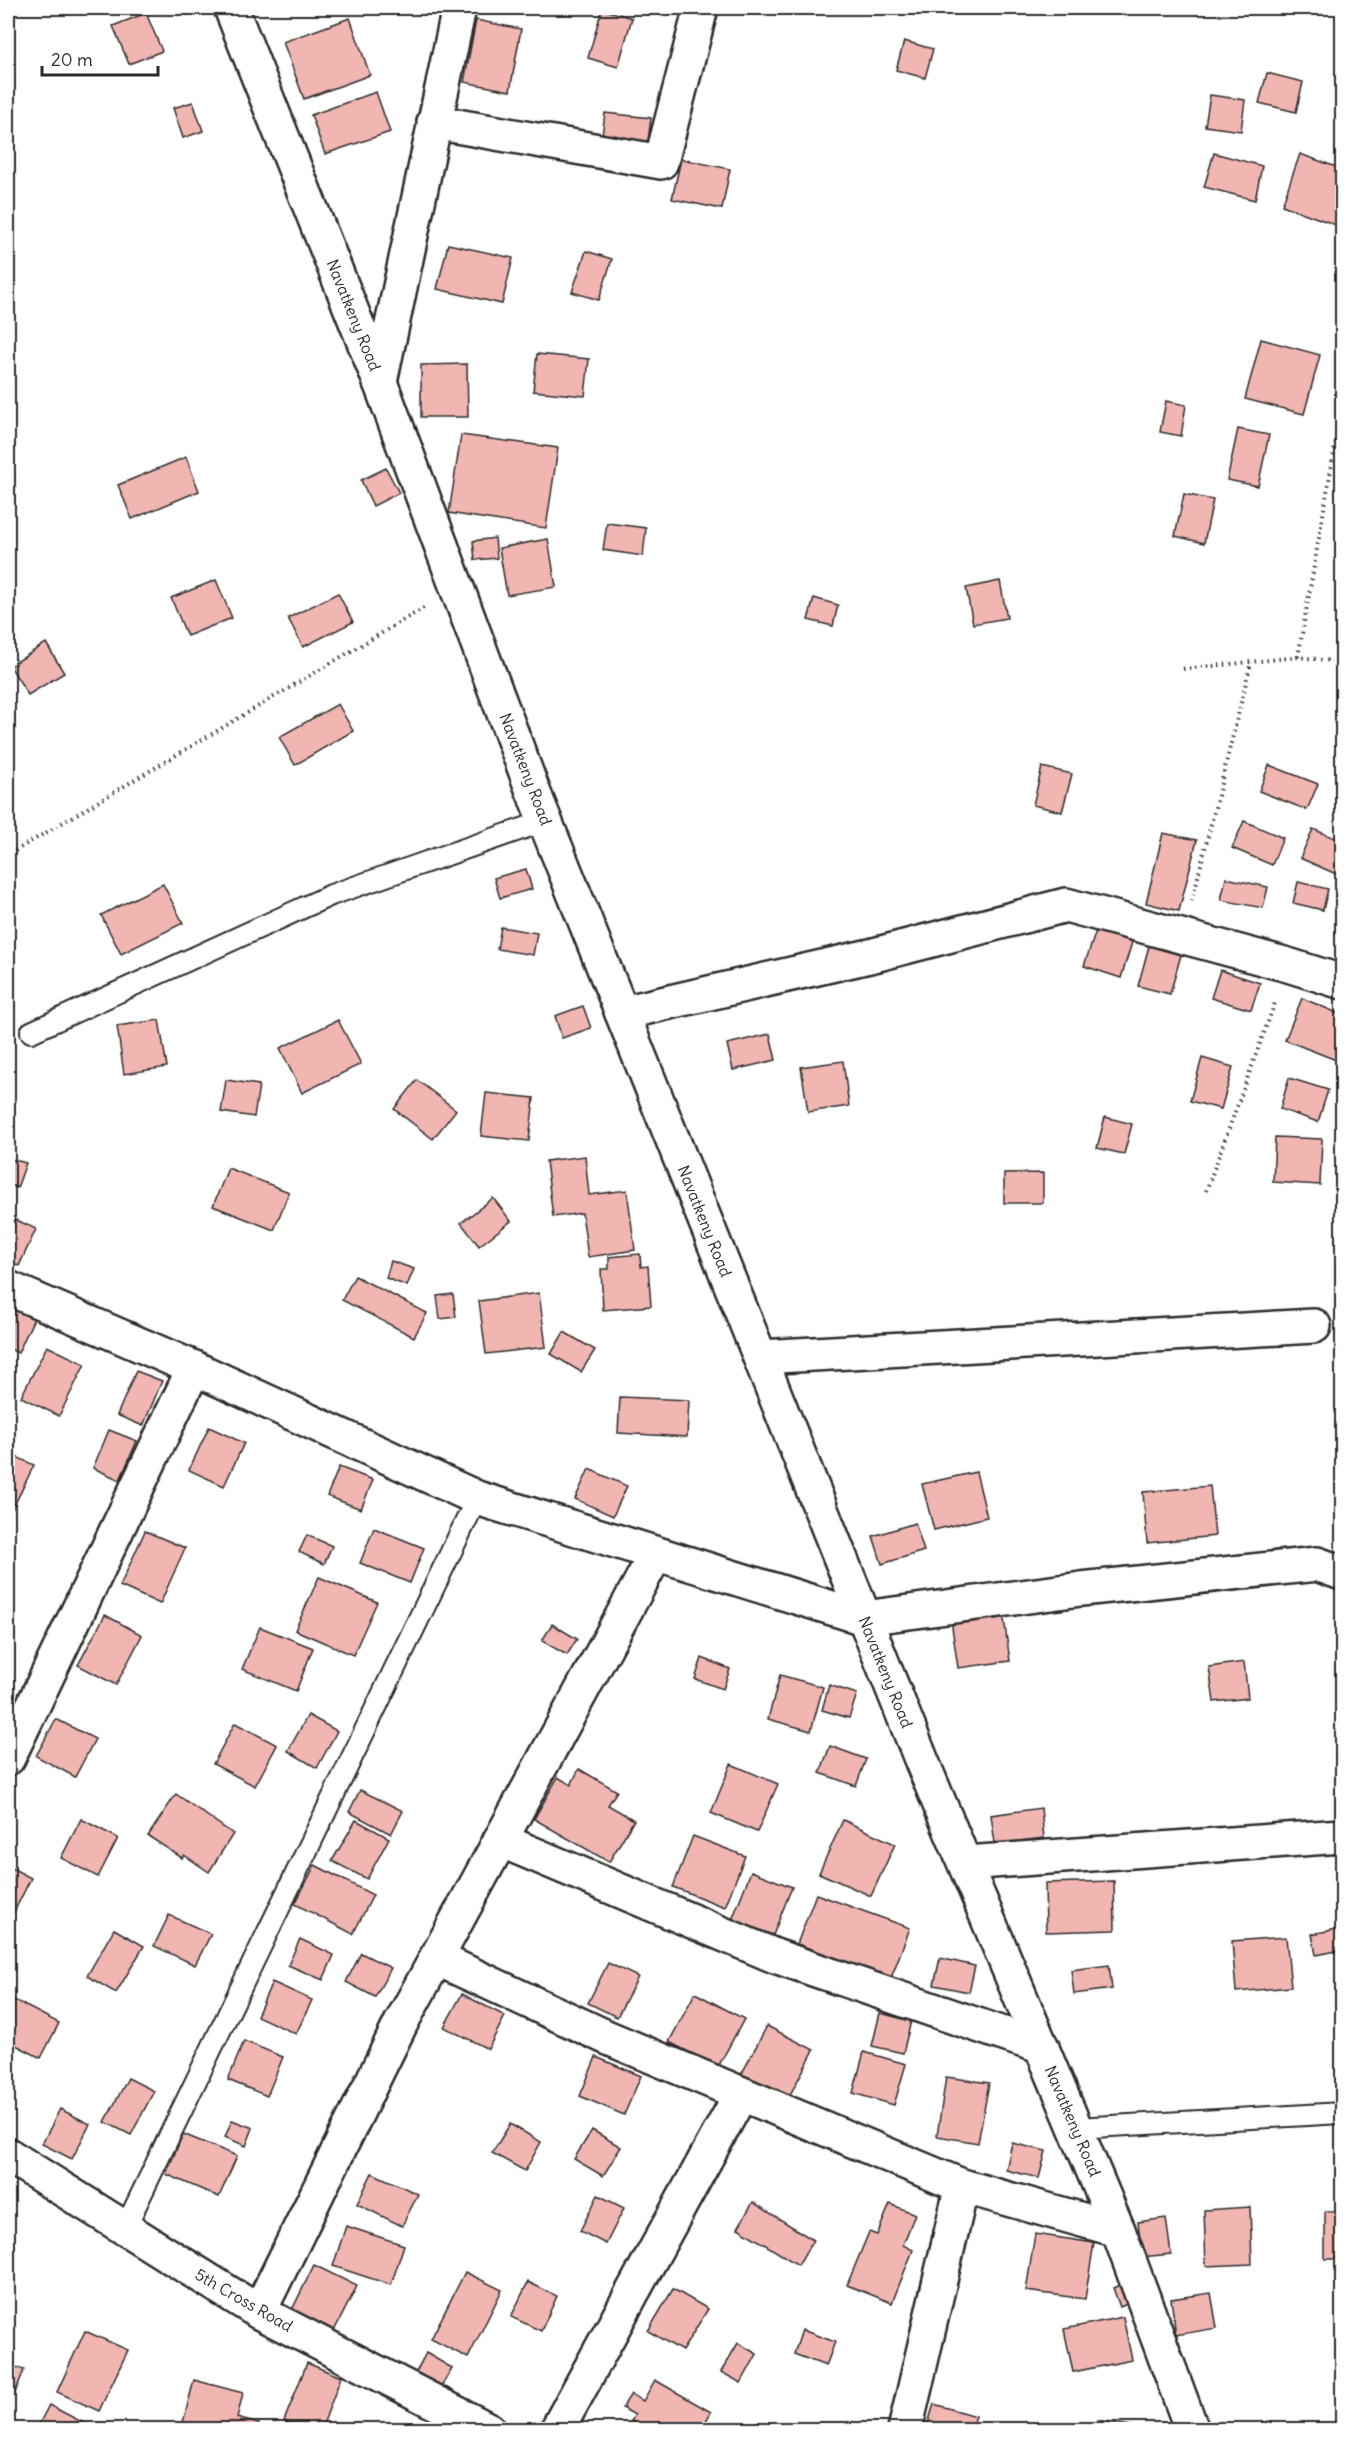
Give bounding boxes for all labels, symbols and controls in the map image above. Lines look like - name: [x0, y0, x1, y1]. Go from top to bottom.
- scale bar: [42, 39, 158, 77]
- text: 20 m: [51, 48, 93, 71]
- street label: Navatkeny Road: [323, 256, 385, 374]
- street label: Navatkeny Road: [495, 710, 557, 828]
- street label: Navatkeny Road: [674, 1162, 736, 1280]
- street label: Navatkeny Road: [855, 1613, 917, 1731]
- street label: Navatkeny Road: [1041, 2063, 1105, 2179]
- street label: 5th Cross Road: [192, 2264, 296, 2336]

